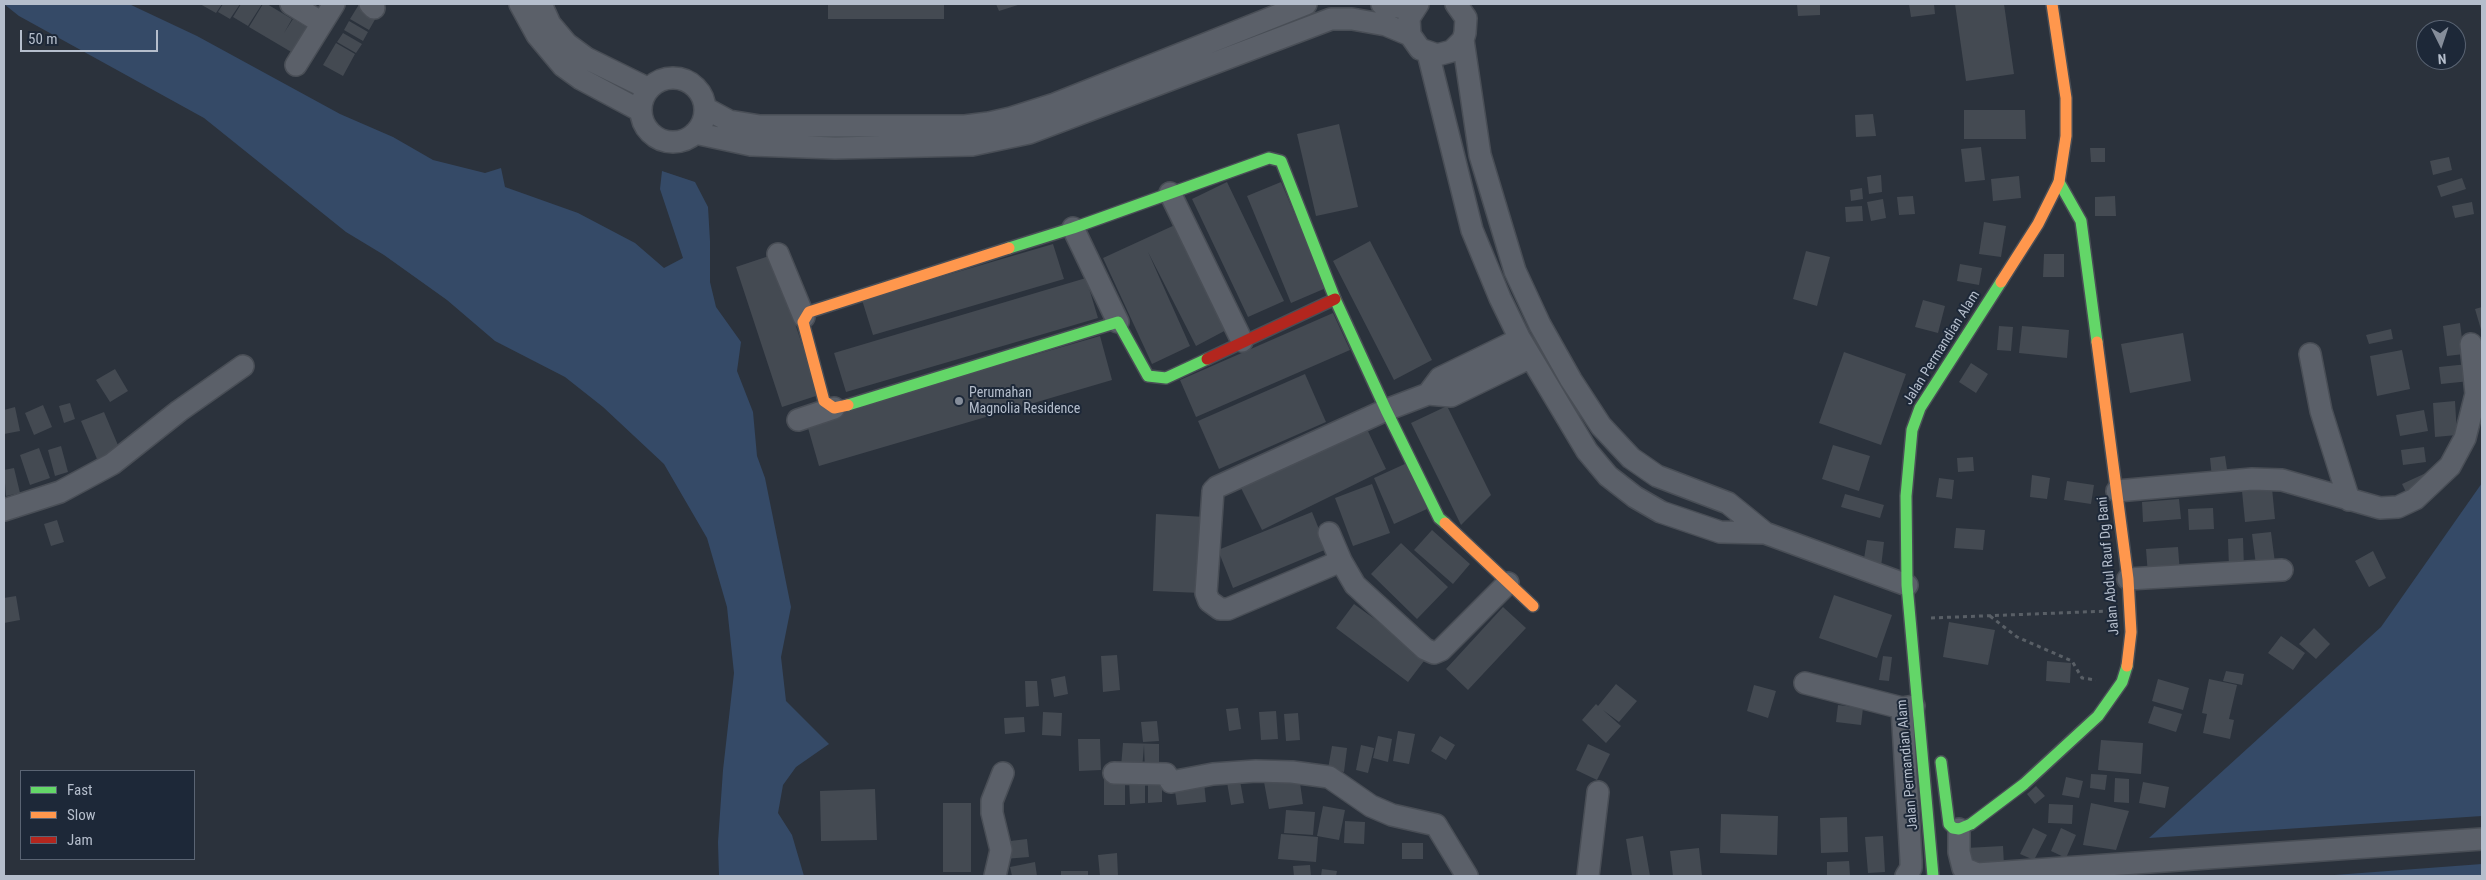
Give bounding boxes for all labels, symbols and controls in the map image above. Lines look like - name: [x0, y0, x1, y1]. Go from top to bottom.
- scale bar: [22, 20, 160, 52]
- north arrow: [2416, 20, 2466, 70]
- text: 50 m: [28, 30, 58, 48]
- text: N: [2437, 51, 2447, 67]
- street label: Jalan Permandian Alam: [1900, 288, 1984, 408]
- place label: Perumahan Magnolia Residence: [969, 385, 1080, 418]
- marker: Perumahan Magnolia Residence: [953, 395, 965, 407]
- street label: Jalan Abdul Rauf Dg Bani: [2095, 496, 2123, 636]
- street label: Jalan Permandian Alam: [1894, 699, 1922, 831]
- legend: [20, 770, 195, 860]
- text: Fast: [67, 781, 92, 799]
- text: Slow: [67, 806, 96, 824]
- text: Jam: [67, 831, 93, 849]

